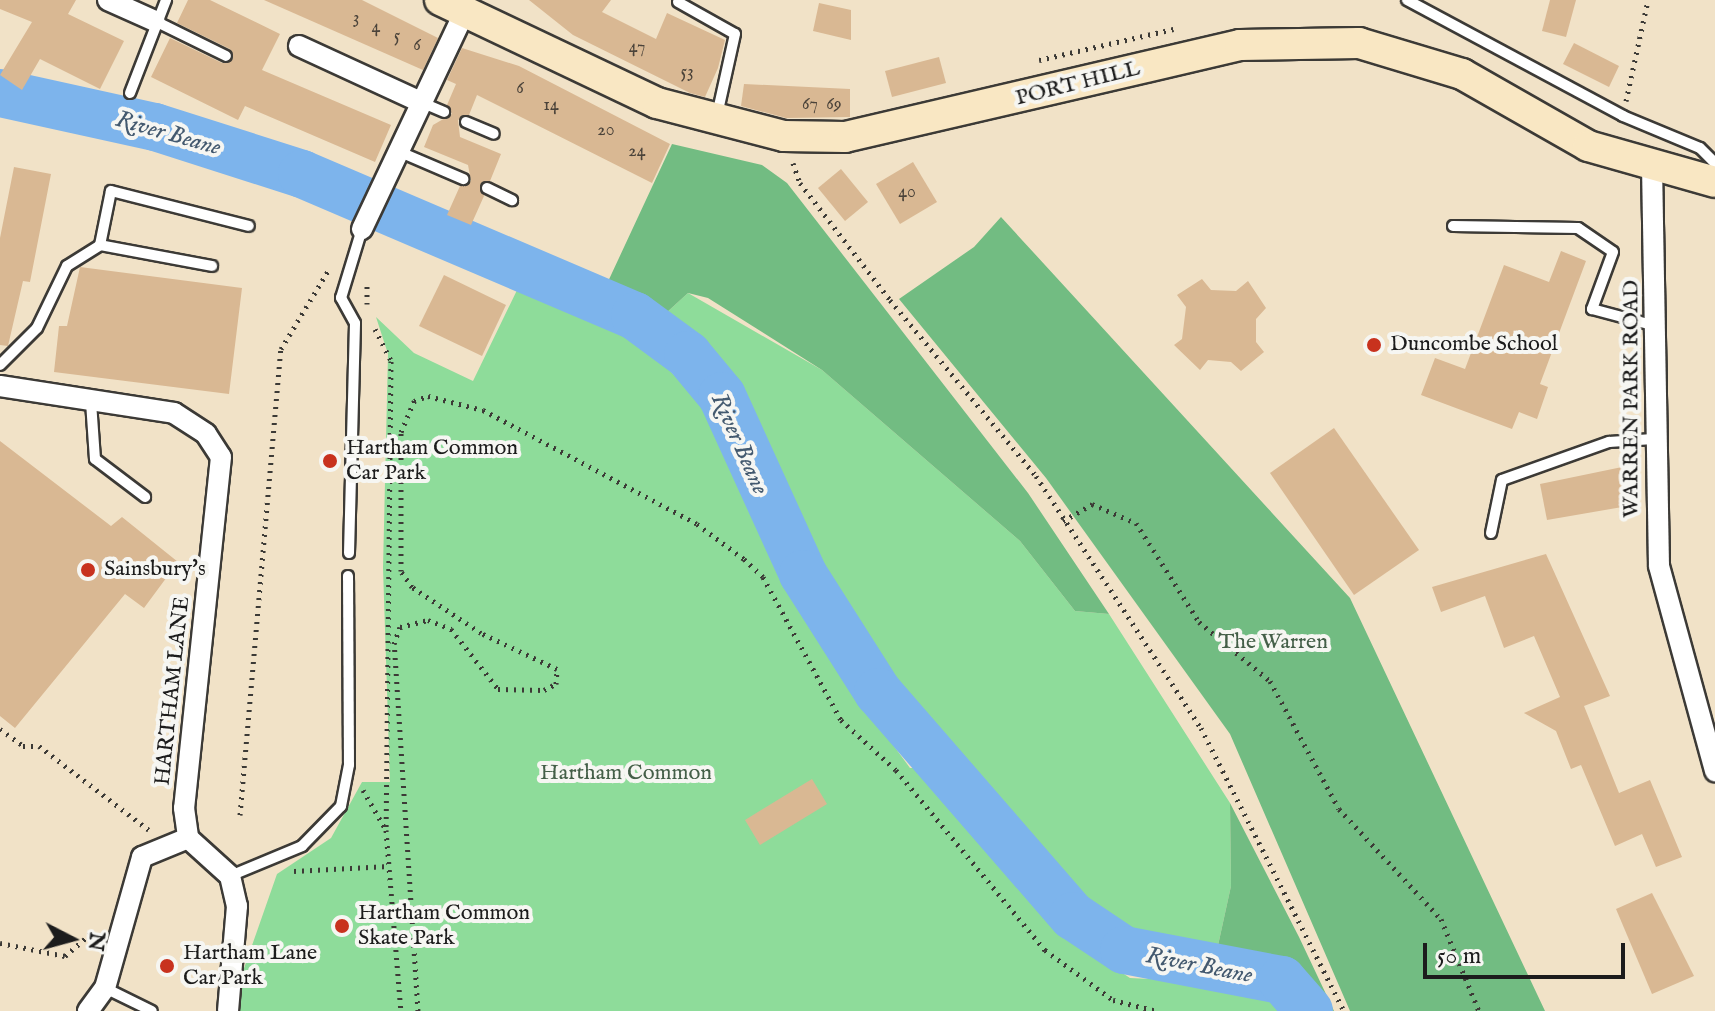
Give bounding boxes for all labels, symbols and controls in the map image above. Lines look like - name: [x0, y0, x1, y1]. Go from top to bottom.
- house number: 3: [353, 8, 359, 30]
- house number: 4: [372, 17, 380, 39]
- house number: 5: [394, 26, 400, 48]
- house number: 6: [413, 35, 421, 57]
- house number: 47: [629, 37, 645, 59]
- street label: PORT HILL: [1013, 56, 1143, 112]
- house number: 53: [680, 62, 694, 84]
- house number: 6: [516, 78, 524, 100]
- house number: 67: [802, 94, 818, 116]
- house number: 69: [826, 94, 842, 116]
- house number: 14: [543, 95, 559, 117]
- water label: River Beane: [112, 105, 224, 163]
- house number: 20: [597, 120, 615, 142]
- house number: 24: [628, 141, 646, 163]
- house number: 40: [898, 182, 916, 204]
- street label: WARREN PARK ROAD: [1619, 280, 1645, 518]
- place label: Duncombe School: [1390, 332, 1558, 358]
- marker: Duncombe School: [1365, 336, 1383, 354]
- water label: River Beane: [704, 389, 774, 499]
- place label: Hartham Common Car Park: [346, 435, 518, 486]
- marker: Hartham Common Car Park: [321, 452, 339, 470]
- place label: Sainsbury's: [104, 557, 206, 583]
- marker: Sainsbury's: [79, 561, 97, 579]
- street label: HARTHAM LANE: [150, 595, 196, 787]
- park label: The Warren: [1218, 630, 1328, 656]
- park label: Hartham Common: [540, 761, 712, 787]
- north arrow: [32, 899, 112, 979]
- place label: Hartham Common Skate Park: [358, 900, 530, 952]
- marker: Hartham Common Skate Park: [333, 917, 351, 935]
- scale bar: [1427, 927, 1629, 977]
- text: N: [81, 931, 111, 952]
- place label: Hartham Lane Car Park: [183, 940, 317, 992]
- text: 50 m: [1437, 941, 1481, 972]
- water label: River Beane: [1143, 942, 1255, 990]
- marker: Hartham Lane Car Park: [158, 957, 176, 975]

